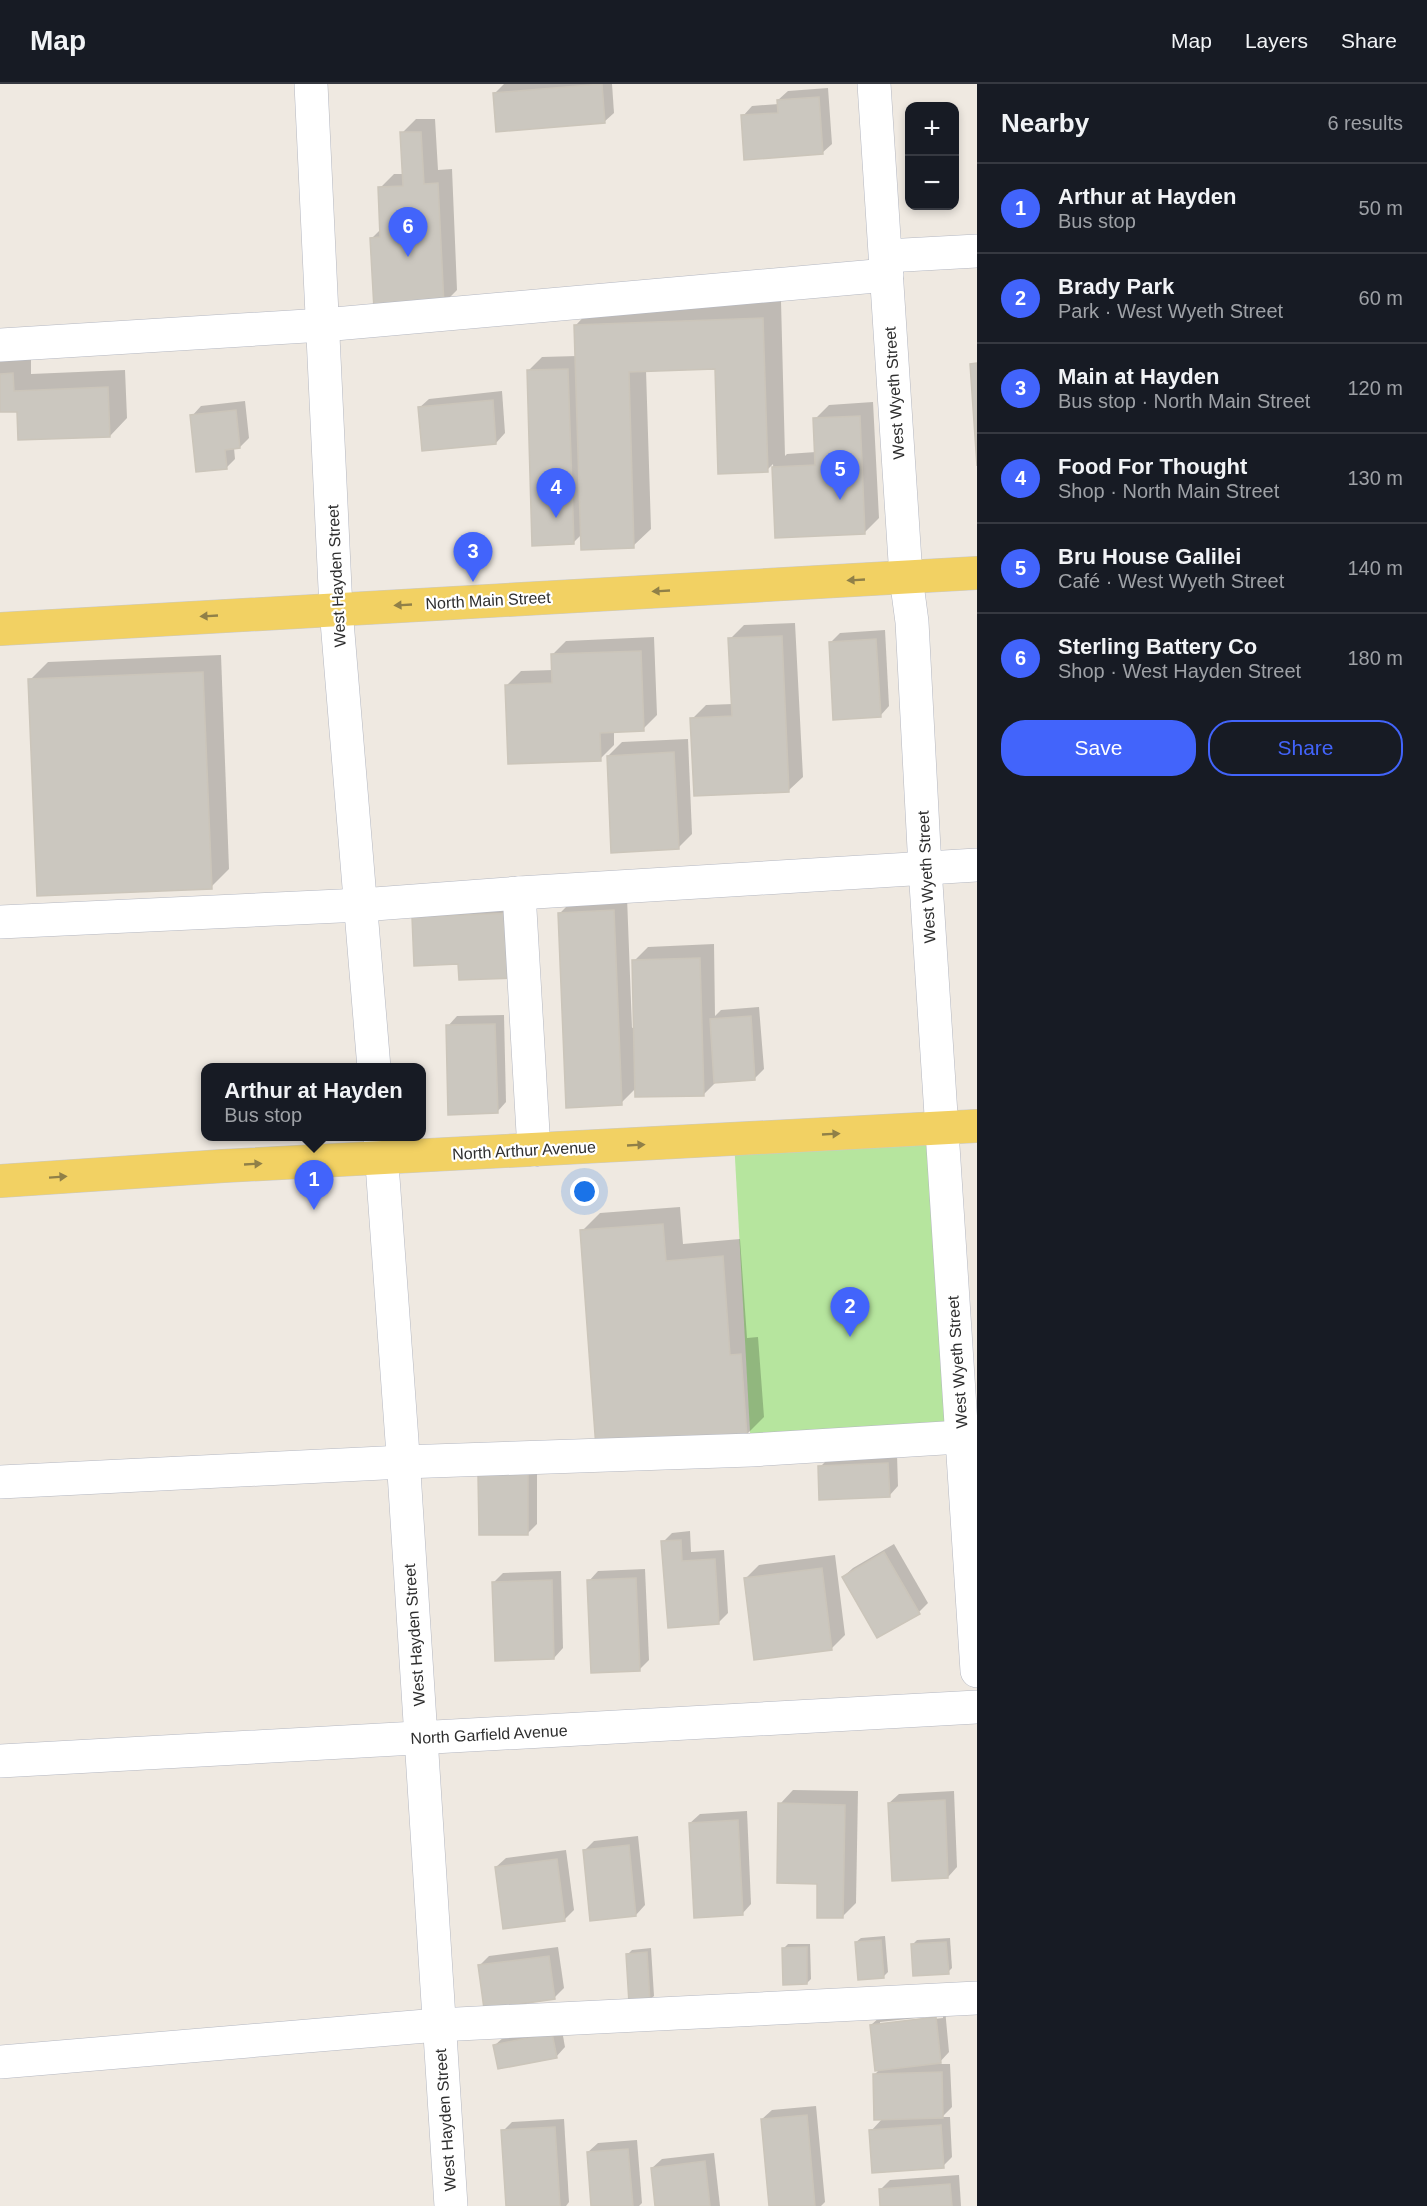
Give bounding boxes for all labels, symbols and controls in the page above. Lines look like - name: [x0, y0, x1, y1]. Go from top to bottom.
- text: Map: [30, 25, 86, 56]
- text: Map: [1171, 29, 1212, 52]
- text: Layers: [1245, 29, 1308, 52]
- text: Share: [1341, 29, 1397, 52]
- map controls: [905, 102, 959, 210]
- button: +: [905, 102, 959, 156]
- text: Nearby: [1001, 108, 1089, 138]
- text: 6 results: [1327, 112, 1403, 134]
- button: −: [905, 156, 959, 210]
- text: Arthur at Hayden: [1058, 184, 1236, 209]
- text: 1: [1015, 197, 1026, 219]
- text: 50 m: [1359, 197, 1403, 219]
- pin: 6: [388, 208, 428, 257]
- text: Bus stop: [1058, 210, 1136, 232]
- text: Brady Park: [1058, 274, 1174, 299]
- text: 2: [1015, 287, 1026, 309]
- text: 60 m: [1359, 287, 1403, 309]
- text: Park · West Wyeth Street: [1058, 300, 1283, 322]
- street label: West Wyeth Street: [881, 326, 908, 460]
- text: Main at Hayden: [1058, 364, 1219, 389]
- text: 3: [1015, 377, 1026, 399]
- text: 120 m: [1347, 377, 1403, 399]
- text: Bus stop · North Main Street: [1058, 390, 1310, 412]
- pin: 5: [820, 450, 860, 500]
- text: Food For Thought: [1058, 454, 1247, 479]
- text: 4: [1015, 467, 1026, 489]
- text: 130 m: [1347, 467, 1403, 489]
- pin: 4: [536, 468, 576, 518]
- text: Shop · North Main Street: [1058, 480, 1279, 502]
- street label: West Hayden Street: [324, 504, 349, 648]
- pin: 3: [454, 532, 492, 582]
- text: Bru House Galilei: [1058, 544, 1241, 569]
- text: 5: [1015, 557, 1026, 579]
- text: 140 m: [1347, 557, 1403, 579]
- text: Café · West Wyeth Street: [1058, 570, 1284, 592]
- one-way arrow: [846, 575, 865, 585]
- one-way arrow: [651, 586, 670, 595]
- street label: North Main Street: [425, 589, 552, 612]
- one-way arrow: [394, 601, 413, 610]
- one-way arrow: [199, 612, 218, 621]
- text: Sterling Battery Co: [1058, 634, 1257, 659]
- text: 6: [1015, 647, 1026, 669]
- text: 180 m: [1347, 647, 1403, 669]
- text: Shop · West Hayden Street: [1058, 660, 1301, 682]
- button: Save: [1001, 720, 1196, 776]
- button: Share: [1208, 720, 1403, 776]
- street label: West Wyeth Street: [915, 810, 938, 944]
- popup: [201, 1063, 426, 1141]
- text: Arthur at Hayden: [224, 1078, 403, 1103]
- text: Bus stop: [224, 1104, 302, 1126]
- one-way arrow: [822, 1130, 841, 1139]
- street label: North Arthur Avenue: [452, 1138, 596, 1163]
- one-way arrow: [627, 1140, 646, 1149]
- one-way arrow: [243, 1159, 262, 1169]
- pin: 1: [294, 1160, 334, 1210]
- one-way arrow: [49, 1172, 68, 1182]
- your location: [570, 1177, 599, 1206]
- pin: 2: [830, 1288, 870, 1337]
- street label: West Wyeth Street: [944, 1295, 971, 1429]
- street label: West Hayden Street: [401, 1563, 428, 1707]
- street label: North Garfield Avenue: [410, 1722, 568, 1747]
- street label: West Hayden Street: [432, 2048, 459, 2192]

